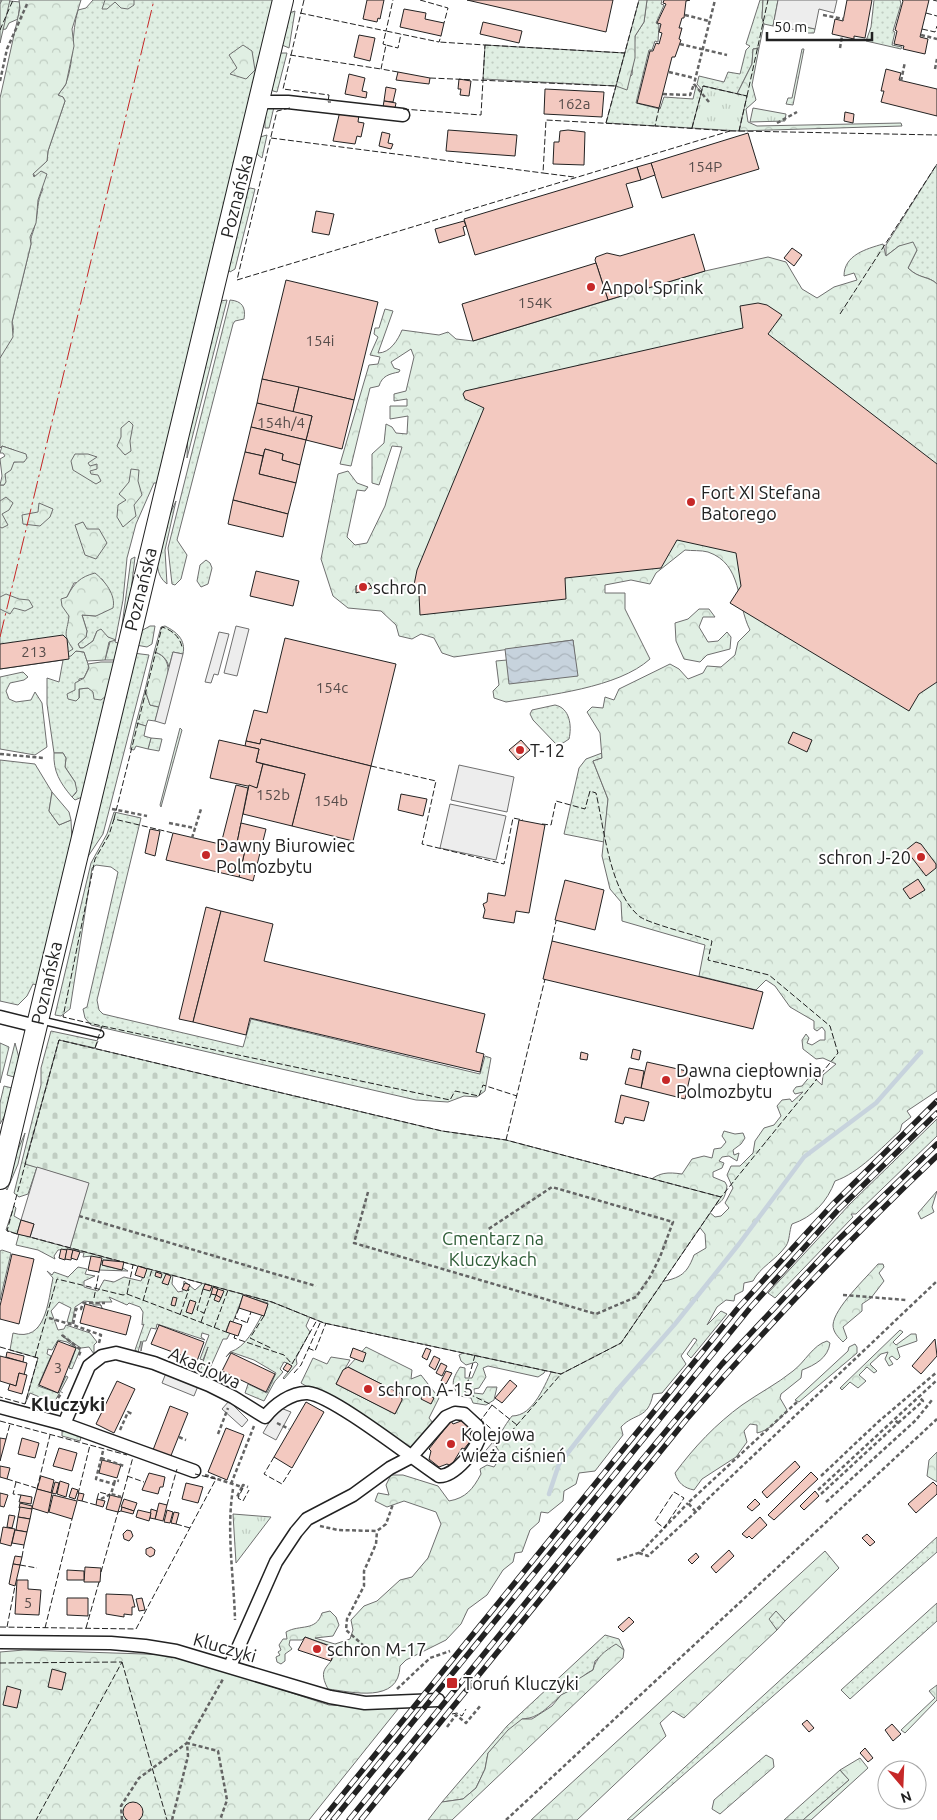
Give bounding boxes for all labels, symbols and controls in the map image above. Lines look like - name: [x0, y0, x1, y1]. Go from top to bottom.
- scale bar: [767, 10, 872, 42]
- text: 50 m: [774, 18, 807, 35]
- house number: 162a: [557, 95, 591, 112]
- street label: Poznańska: [216, 152, 256, 240]
- house number: 154P: [688, 158, 722, 175]
- place label: Anpol Sprink: [601, 277, 703, 297]
- marker: Anpol Sprink: [585, 281, 597, 293]
- house number: 154K: [518, 294, 552, 311]
- house number: 154i: [305, 332, 335, 349]
- house number: 154h/4: [257, 414, 305, 431]
- place label: Fort XI Stefana Batorego: [701, 482, 821, 523]
- marker: Fort XI Stefana Batorego: [685, 496, 697, 508]
- street label: Poznańska: [120, 545, 160, 633]
- place label: schron: [373, 577, 427, 597]
- marker: schron: [357, 581, 369, 593]
- house number: 213: [21, 643, 47, 660]
- house number: 154c: [316, 679, 348, 696]
- place label: T-12: [530, 740, 565, 760]
- marker: T-12: [514, 744, 526, 756]
- house number: 152b: [256, 786, 290, 803]
- house number: 154b: [314, 792, 348, 809]
- place label: Dawny Biurowiec Polmozbytu: [216, 835, 355, 876]
- place label: schron J-20: [818, 847, 911, 867]
- marker: Dawny Biurowiec Polmozbytu: [200, 849, 212, 861]
- marker: schron J-20: [915, 851, 927, 863]
- street label: Poznańska: [27, 939, 65, 1027]
- place label: Dawna ciepłownia Polmozbytu: [676, 1060, 822, 1101]
- marker: Dawna ciepłownia Polmozbytu: [660, 1074, 672, 1086]
- park label: Cmentarz na Kluczykach: [442, 1228, 544, 1269]
- street label: Akacjowa: [166, 1342, 244, 1392]
- house number: 3: [54, 1359, 62, 1376]
- place label: schron A-15: [378, 1379, 473, 1399]
- marker: schron A-15: [362, 1383, 374, 1395]
- district label: Kluczyki: [31, 1393, 105, 1415]
- place label: Kolejowa wieża ciśnień: [461, 1424, 566, 1465]
- marker: Kolejowa wieża ciśnień: [445, 1438, 457, 1450]
- house number: 5: [24, 1594, 32, 1611]
- street label: Kluczyki: [191, 1628, 259, 1666]
- place label: schron M-17: [327, 1639, 426, 1659]
- marker: schron M-17: [311, 1643, 323, 1655]
- place label: Toruń Kluczyki: [463, 1673, 579, 1693]
- marker: Toruń Kluczyki: [445, 1676, 459, 1690]
- north arrow: [877, 1760, 927, 1810]
- text: N: [899, 1788, 914, 1807]

